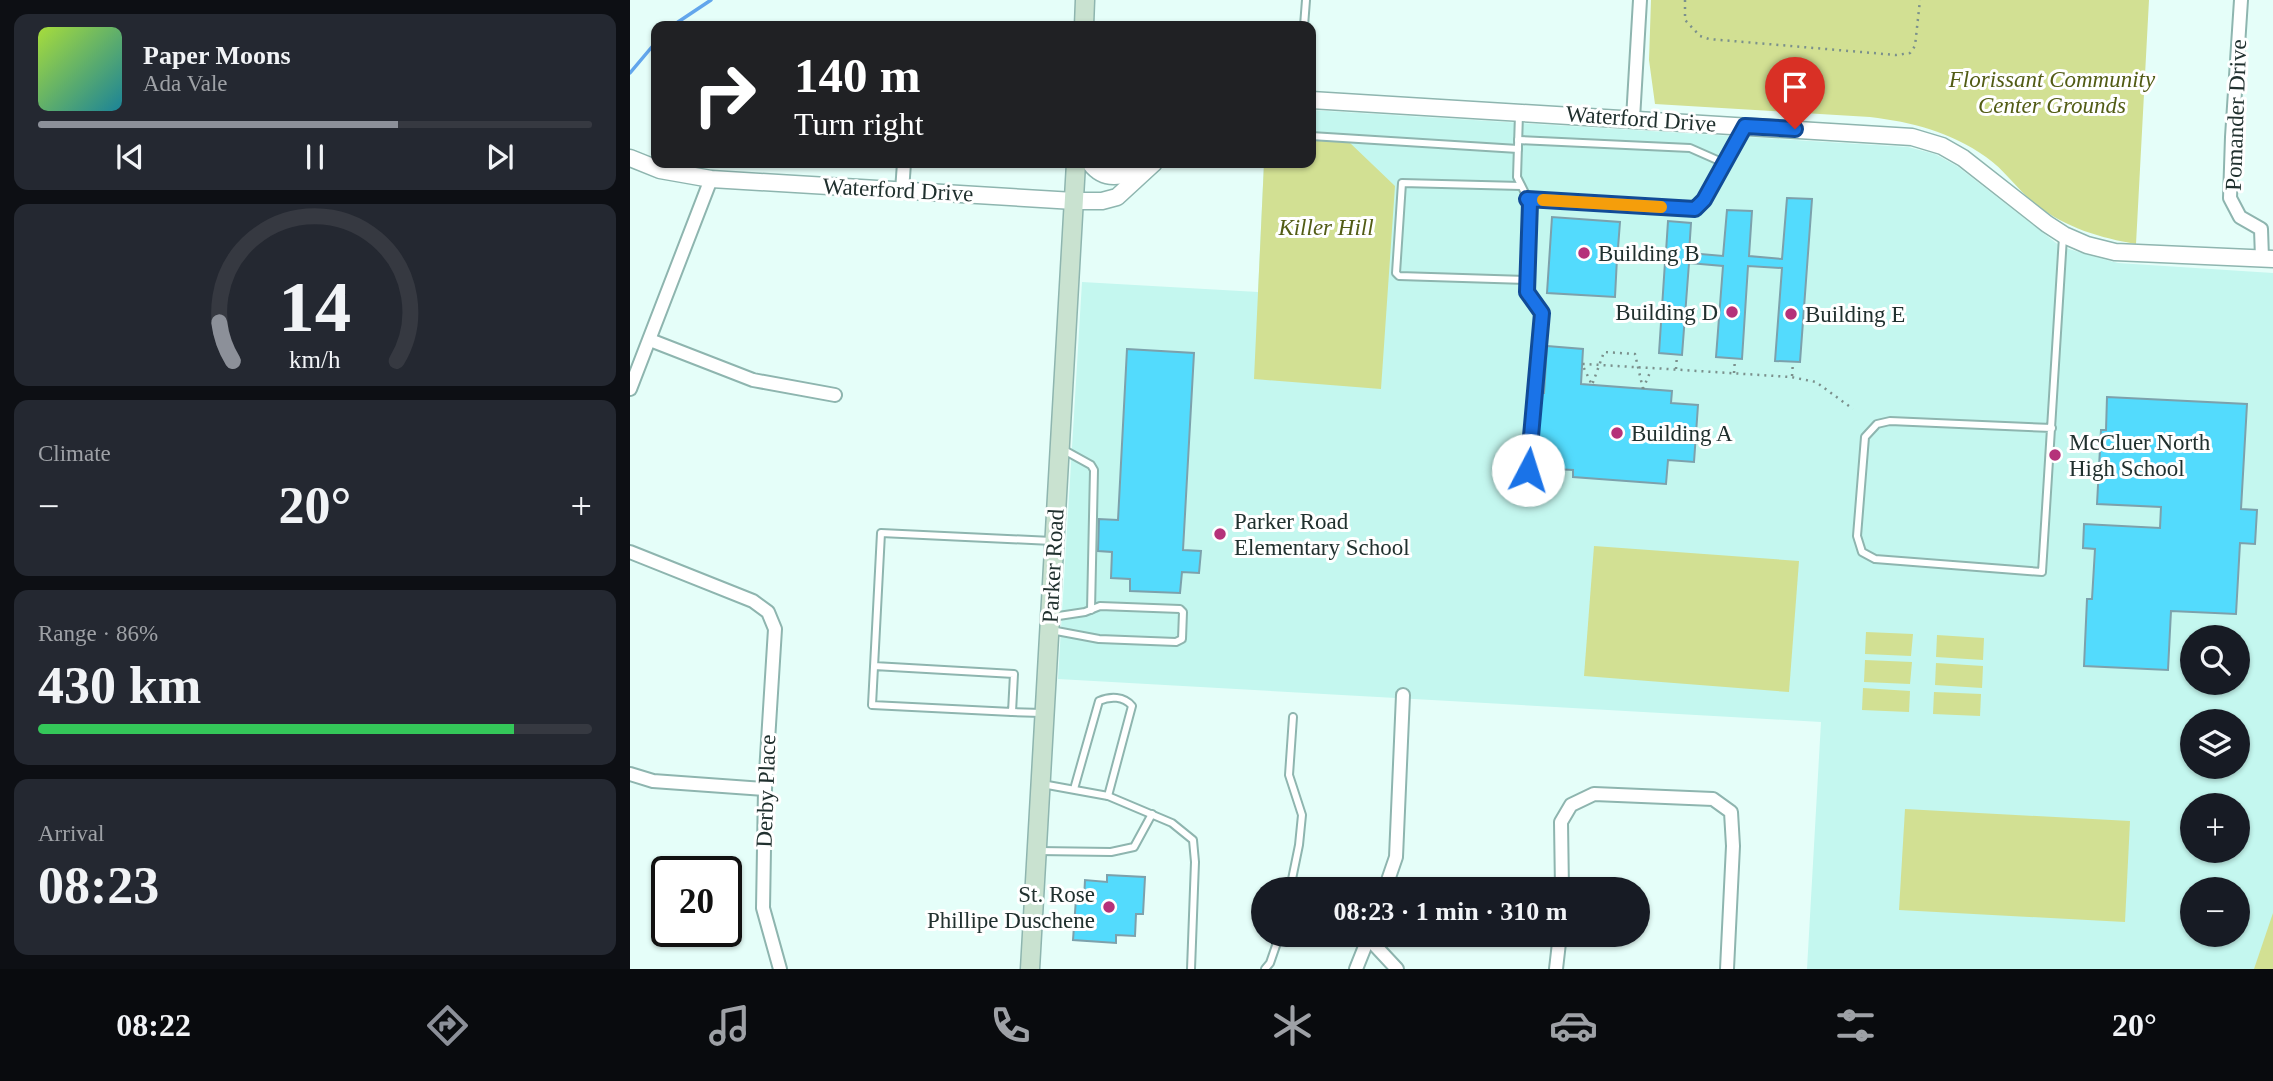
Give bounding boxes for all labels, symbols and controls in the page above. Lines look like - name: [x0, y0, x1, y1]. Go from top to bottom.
- street label: Pomander Drive: [2221, 39, 2251, 191]
- text: Paper Moons: [143, 41, 291, 70]
- text: 140 m: [794, 48, 921, 103]
- icon: right: [679, 49, 770, 140]
- pin: [1765, 57, 1825, 129]
- park label: Florissant Community Center Grounds: [1948, 67, 2156, 118]
- icon: arrive: [1776, 68, 1814, 106]
- text: Ada Vale: [143, 71, 228, 96]
- street label: Waterford Drive: [1565, 101, 1717, 137]
- text: Turn right: [794, 106, 924, 142]
- icon: previous: [111, 138, 149, 176]
- icon: pause: [296, 138, 334, 176]
- icon: next: [481, 138, 519, 176]
- street label: Waterford Drive: [822, 174, 974, 206]
- park label: Killer Hill: [1277, 215, 1374, 240]
- place label: Building B: [1598, 241, 1700, 266]
- marker: Building B: [1576, 245, 1592, 261]
- text: 14: [279, 266, 351, 347]
- place label: Building D: [1615, 300, 1718, 325]
- place label: Building E: [1805, 302, 1905, 327]
- marker: Building D: [1724, 304, 1740, 320]
- marker: Building E: [1783, 306, 1799, 322]
- text: km/h: [289, 346, 341, 373]
- place label: Building A: [1631, 421, 1733, 446]
- marker: Building A: [1609, 425, 1625, 441]
- place label: McCluer North High School: [2069, 430, 2211, 481]
- position arrow: [1491, 433, 1565, 507]
- text: Climate: [38, 441, 111, 466]
- marker: McCluer North High School: [2047, 447, 2063, 463]
- text: 20°: [279, 477, 351, 534]
- text: −: [38, 485, 59, 527]
- text: +: [571, 485, 592, 527]
- street label: Parker Road: [1038, 508, 1069, 624]
- place label: Parker Road Elementary School: [1234, 509, 1410, 560]
- marker: Parker Road Elementary School: [1212, 526, 1228, 542]
- text: Range · 86%: [38, 621, 158, 646]
- map controls: [2180, 625, 2250, 947]
- button: search: [2180, 625, 2250, 695]
- text: 430 km: [38, 657, 201, 714]
- button: layers: [2180, 709, 2250, 779]
- street label: Derby Place: [752, 734, 780, 848]
- button: +: [2180, 793, 2250, 863]
- text: Arrival: [38, 821, 104, 846]
- speed limit sign: 20: [651, 856, 742, 947]
- text: 08:23: [38, 857, 159, 914]
- button: −: [2180, 877, 2250, 947]
- place label: St. Rose Phillipe Duschene: [927, 882, 1095, 933]
- text: 08:23 · 1 min · 310 m: [1334, 897, 1568, 926]
- marker: St. Rose Phillipe Duschene: [1101, 899, 1117, 915]
- icon: directions: [423, 1001, 472, 1050]
- icon: music: [705, 1001, 754, 1050]
- icon: phone: [986, 1001, 1035, 1050]
- icon: climate: [1268, 1001, 1317, 1050]
- icon: car: [1549, 1001, 1598, 1050]
- icon: filters: [1831, 1001, 1880, 1050]
- text: 08:22: [116, 1007, 191, 1043]
- text: 20°: [2112, 1007, 2157, 1043]

